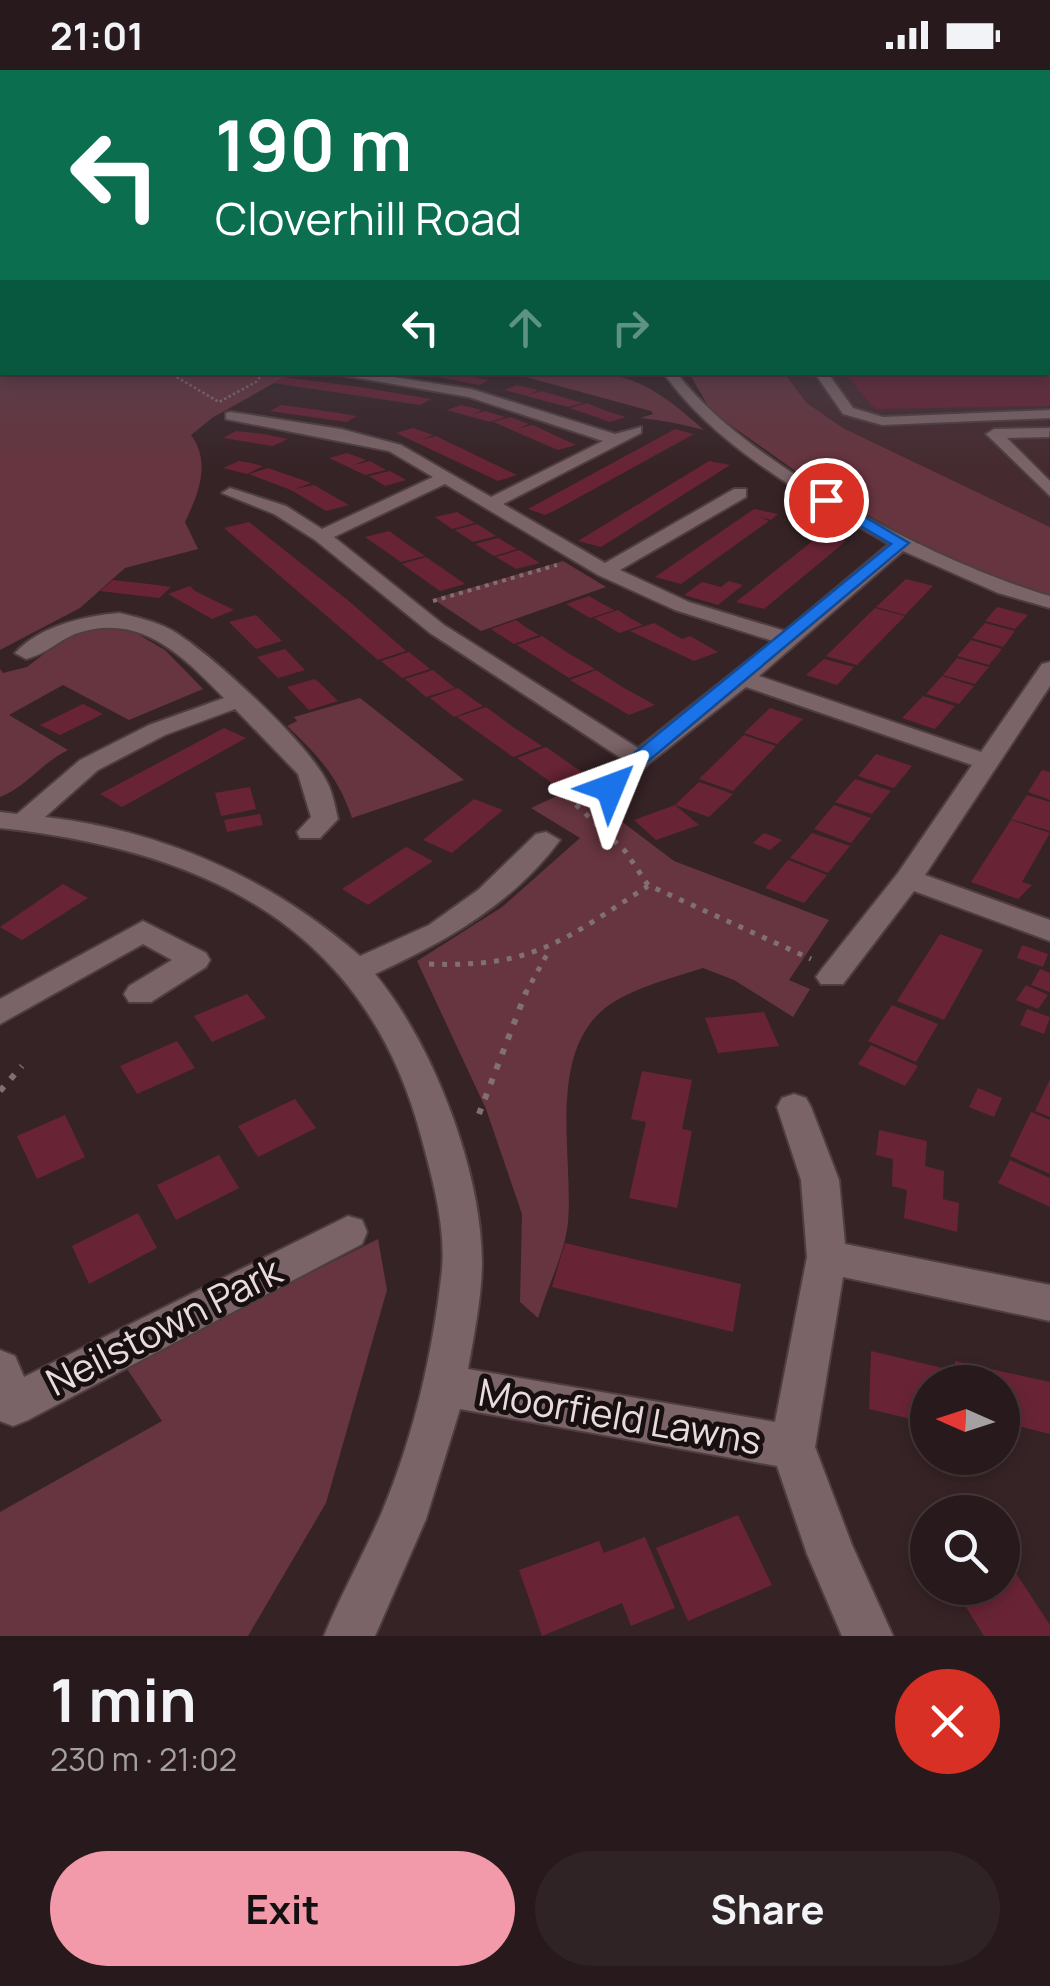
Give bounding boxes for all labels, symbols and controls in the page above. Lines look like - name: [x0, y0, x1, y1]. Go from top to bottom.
- text: 21:01: [50, 9, 144, 61]
- text: 190 m: [215, 96, 412, 192]
- icon: left: [50, 110, 180, 240]
- text: Cloverhill Road: [215, 187, 522, 249]
- icon: left: [393, 300, 448, 355]
- icon: ahead: [498, 300, 553, 355]
- icon: right: [603, 300, 658, 355]
- pin: [784, 458, 869, 543]
- icon: arrive: [799, 473, 854, 528]
- position arrow: [558, 736, 662, 840]
- street label: Neilstown Park: [37, 1243, 290, 1407]
- street label: Moorfield Lawns: [475, 1365, 766, 1465]
- north arrow: [910, 1365, 1020, 1475]
- map controls: [910, 1365, 1020, 1605]
- button: search: [910, 1495, 1020, 1605]
- text: 1 min: [50, 1658, 197, 1740]
- button: close: [895, 1669, 1000, 1774]
- text: 230 m · 21:02: [50, 1737, 237, 1781]
- button: Exit: [50, 1851, 515, 1966]
- button: Share: [535, 1851, 1000, 1966]

